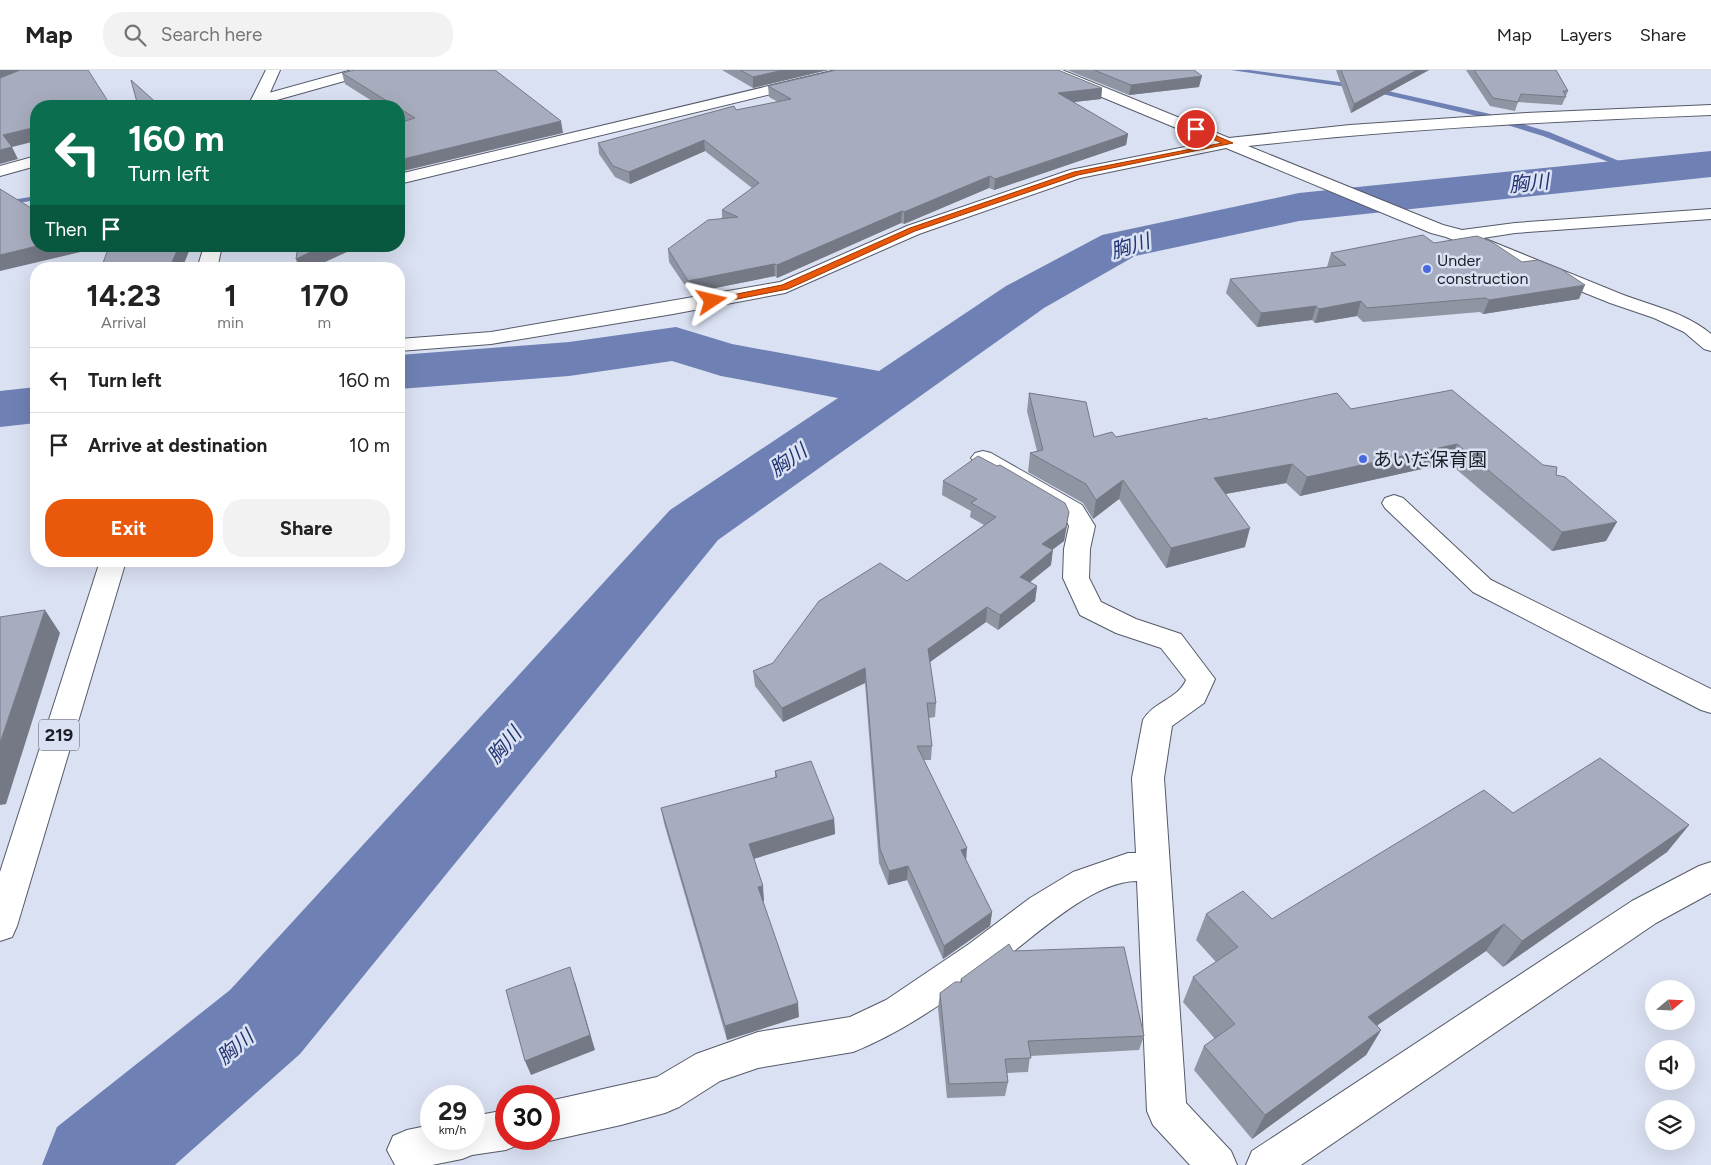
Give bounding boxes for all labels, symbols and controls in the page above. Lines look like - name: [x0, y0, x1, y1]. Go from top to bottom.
- search box: [103, 12, 453, 57]
- text: Map: [25, 20, 73, 49]
- icon: search: [121, 21, 149, 49]
- text: Search here: [161, 23, 262, 46]
- text: Map: [1497, 24, 1532, 46]
- text: Layers: [1560, 24, 1612, 46]
- text: Share: [1640, 24, 1686, 46]
- pin: [1175, 108, 1217, 150]
- icon: arrive: [1182, 115, 1210, 143]
- text: 160 m: [128, 118, 225, 160]
- icon: left: [45, 120, 110, 185]
- text: Turn left: [128, 160, 210, 187]
- water label: 胸川: [1508, 169, 1552, 197]
- icon: arrive: [97, 215, 125, 243]
- text: Then: [45, 218, 87, 241]
- water label: 胸川: [1107, 228, 1155, 263]
- place label: Under construction: [1437, 251, 1528, 288]
- marker: Under construction: [1421, 263, 1433, 275]
- position arrow: [685, 274, 737, 326]
- text: 14:23: [86, 277, 161, 314]
- text: 1: [224, 277, 237, 314]
- text: 170: [300, 277, 349, 314]
- text: Arrival: [101, 313, 146, 332]
- text: min: [217, 313, 244, 332]
- text: m: [317, 313, 331, 332]
- icon: left: [45, 366, 73, 394]
- text: Turn left: [88, 369, 162, 392]
- text: 160 m: [338, 369, 390, 392]
- icon: arrive: [45, 431, 73, 459]
- text: Arrive at destination: [88, 434, 267, 457]
- text: 10 m: [349, 434, 390, 457]
- water label: 胸川: [765, 438, 813, 481]
- place label: あいだ保育園: [1373, 448, 1487, 471]
- marker: あいだ保育園: [1357, 453, 1369, 465]
- button: Exit: [45, 499, 213, 557]
- button: Share: [223, 499, 390, 557]
- road number: 219: [39, 720, 79, 750]
- water label: 胸川: [482, 721, 527, 768]
- north arrow: [1645, 980, 1695, 1030]
- map controls: [1645, 980, 1695, 1150]
- water label: 胸川: [212, 1024, 260, 1069]
- button: sound: [1645, 1040, 1695, 1090]
- speed limit sign: 30: [495, 1085, 560, 1150]
- text: 29: [438, 1096, 467, 1126]
- button: layers: [1645, 1100, 1695, 1150]
- text: km/h: [439, 1123, 466, 1137]

